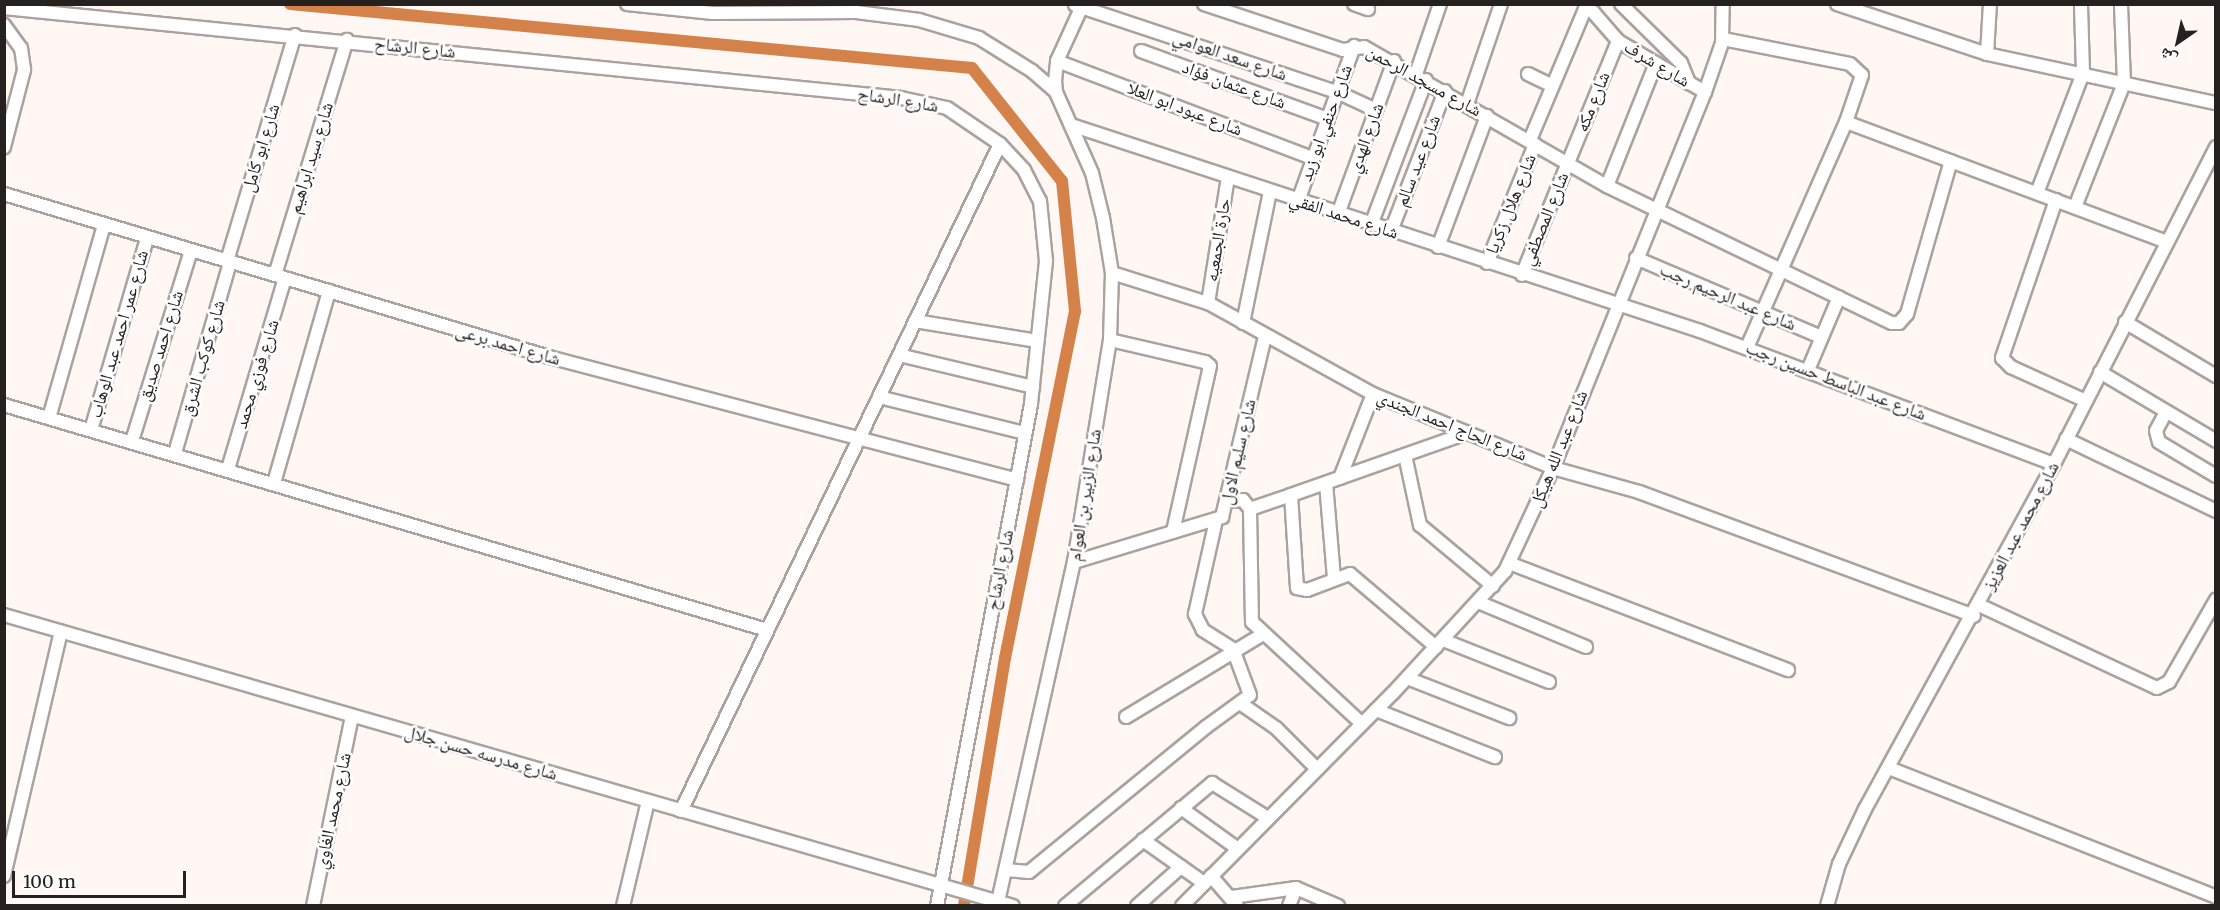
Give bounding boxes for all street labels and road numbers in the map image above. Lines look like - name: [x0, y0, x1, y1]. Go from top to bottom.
- street label: شارع سعد العوامي: [1170, 26, 1290, 86]
- street label: شارع الرشاح: [373, 33, 457, 63]
- street label: شارع شرف: [1620, 36, 1694, 92]
- street label: شارع مسجد الرحمن: [1363, 40, 1485, 122]
- street label: شارع عثمان فؤاد: [1179, 56, 1289, 114]
- street label: شارع حنفي ابو زيد: [1295, 62, 1357, 184]
- street label: شارع مكه: [1571, 69, 1615, 135]
- street label: شارع عبود ابو العلا: [1124, 77, 1246, 141]
- street label: شارع الرشاح: [856, 83, 940, 117]
- street label: شارع سيد ابراهيم: [284, 100, 338, 216]
- street label: شارع الهدي: [1343, 100, 1389, 176]
- street label: شارع ابو كامل: [237, 101, 285, 195]
- street label: شارع عيد سالم: [1391, 112, 1445, 210]
- street label: شارع هلال زكريا: [1481, 151, 1541, 257]
- street label: شارع المصطفي: [1517, 169, 1573, 269]
- street label: شارع محمد الفقي: [1287, 188, 1401, 244]
- street label: حارة الجمعيه: [1201, 197, 1235, 283]
- street label: شارع عمر احمد عبد الوهاب: [85, 248, 153, 420]
- street label: شارع عبد الرحيم رجب: [1657, 259, 1799, 335]
- street label: شارع احمد صديق: [134, 288, 188, 404]
- street label: شارع كوكب الشرق: [176, 297, 230, 419]
- street label: شارع فوزي محمد: [230, 317, 284, 431]
- street label: شارع احمد برعى: [453, 320, 563, 370]
- street label: شارع عبد الباسط حسين رجب: [1743, 337, 1929, 425]
- street label: شارع الحاج احمد الجندي: [1374, 386, 1530, 466]
- street label: شارع عبد الله هيكل: [1526, 387, 1592, 511]
- street label: شارع سليم الاول: [1215, 397, 1261, 507]
- street label: شارع الزبير بن العوام: [1064, 427, 1106, 563]
- street label: شارع محمد عبد العزيز: [1978, 458, 2064, 594]
- street label: شارع الرشاح: [982, 528, 1018, 612]
- street label: شارع مدرسه حسن جلال: [402, 721, 560, 785]
- street label: شارع محمد الغاوي: [310, 751, 356, 871]

